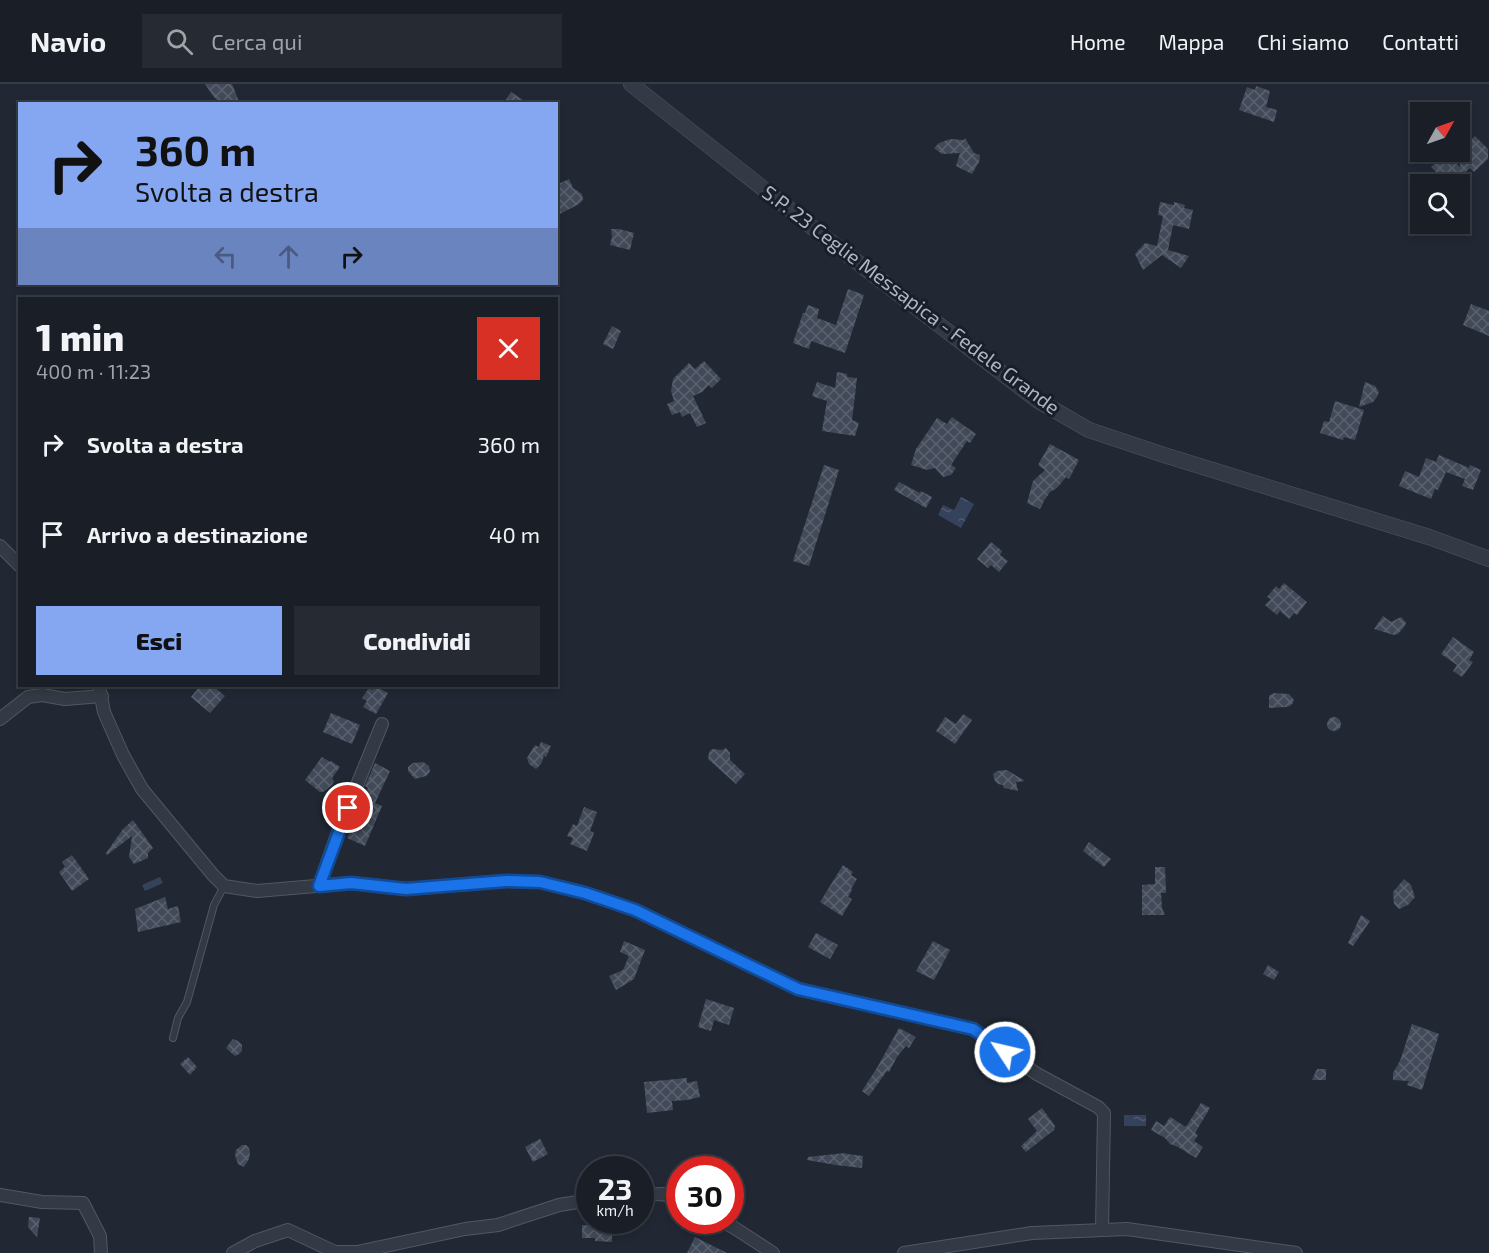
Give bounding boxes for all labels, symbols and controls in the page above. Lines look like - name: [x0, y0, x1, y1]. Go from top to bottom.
- search box: [142, 14, 562, 68]
- text: Navio: [30, 24, 106, 58]
- icon: search: [163, 25, 196, 58]
- text: Cerca qui: [211, 28, 302, 54]
- text: Home: [1070, 29, 1126, 54]
- text: Mappa: [1159, 29, 1224, 54]
- text: Chi siamo: [1257, 29, 1349, 54]
- text: Contatti: [1382, 29, 1459, 54]
- north arrow: [1410, 102, 1470, 162]
- map controls: [1410, 102, 1470, 234]
- text: 360 m: [135, 124, 256, 174]
- icon: right: [36, 126, 114, 204]
- button: search: [1410, 174, 1470, 234]
- text: Svolta a destra: [135, 175, 319, 207]
- street label: S.P. 23 Ceglie Messapica - Fedele Grande: [758, 179, 1065, 419]
- icon: left: [209, 240, 242, 273]
- icon: ahead: [272, 240, 305, 273]
- icon: right: [335, 240, 368, 273]
- text: 1 min: [36, 315, 124, 358]
- button: close: [477, 317, 540, 380]
- text: 400 m · 11:23: [36, 359, 151, 383]
- icon: right: [36, 428, 69, 461]
- text: Svolta a destra: [87, 431, 244, 457]
- text: 360 m: [478, 431, 540, 457]
- icon: arrive: [36, 518, 69, 551]
- text: Arrivo a destinazione: [87, 521, 308, 547]
- text: 40 m: [489, 521, 540, 547]
- button: Esci: [36, 606, 282, 675]
- button: Condividi: [294, 606, 540, 675]
- pin: [322, 782, 373, 833]
- icon: arrive: [331, 791, 364, 824]
- position arrow: [973, 1020, 1037, 1084]
- speed limit sign: 30: [666, 1156, 744, 1234]
- text: 23: [598, 1170, 632, 1206]
- text: km/h: [596, 1201, 634, 1219]

